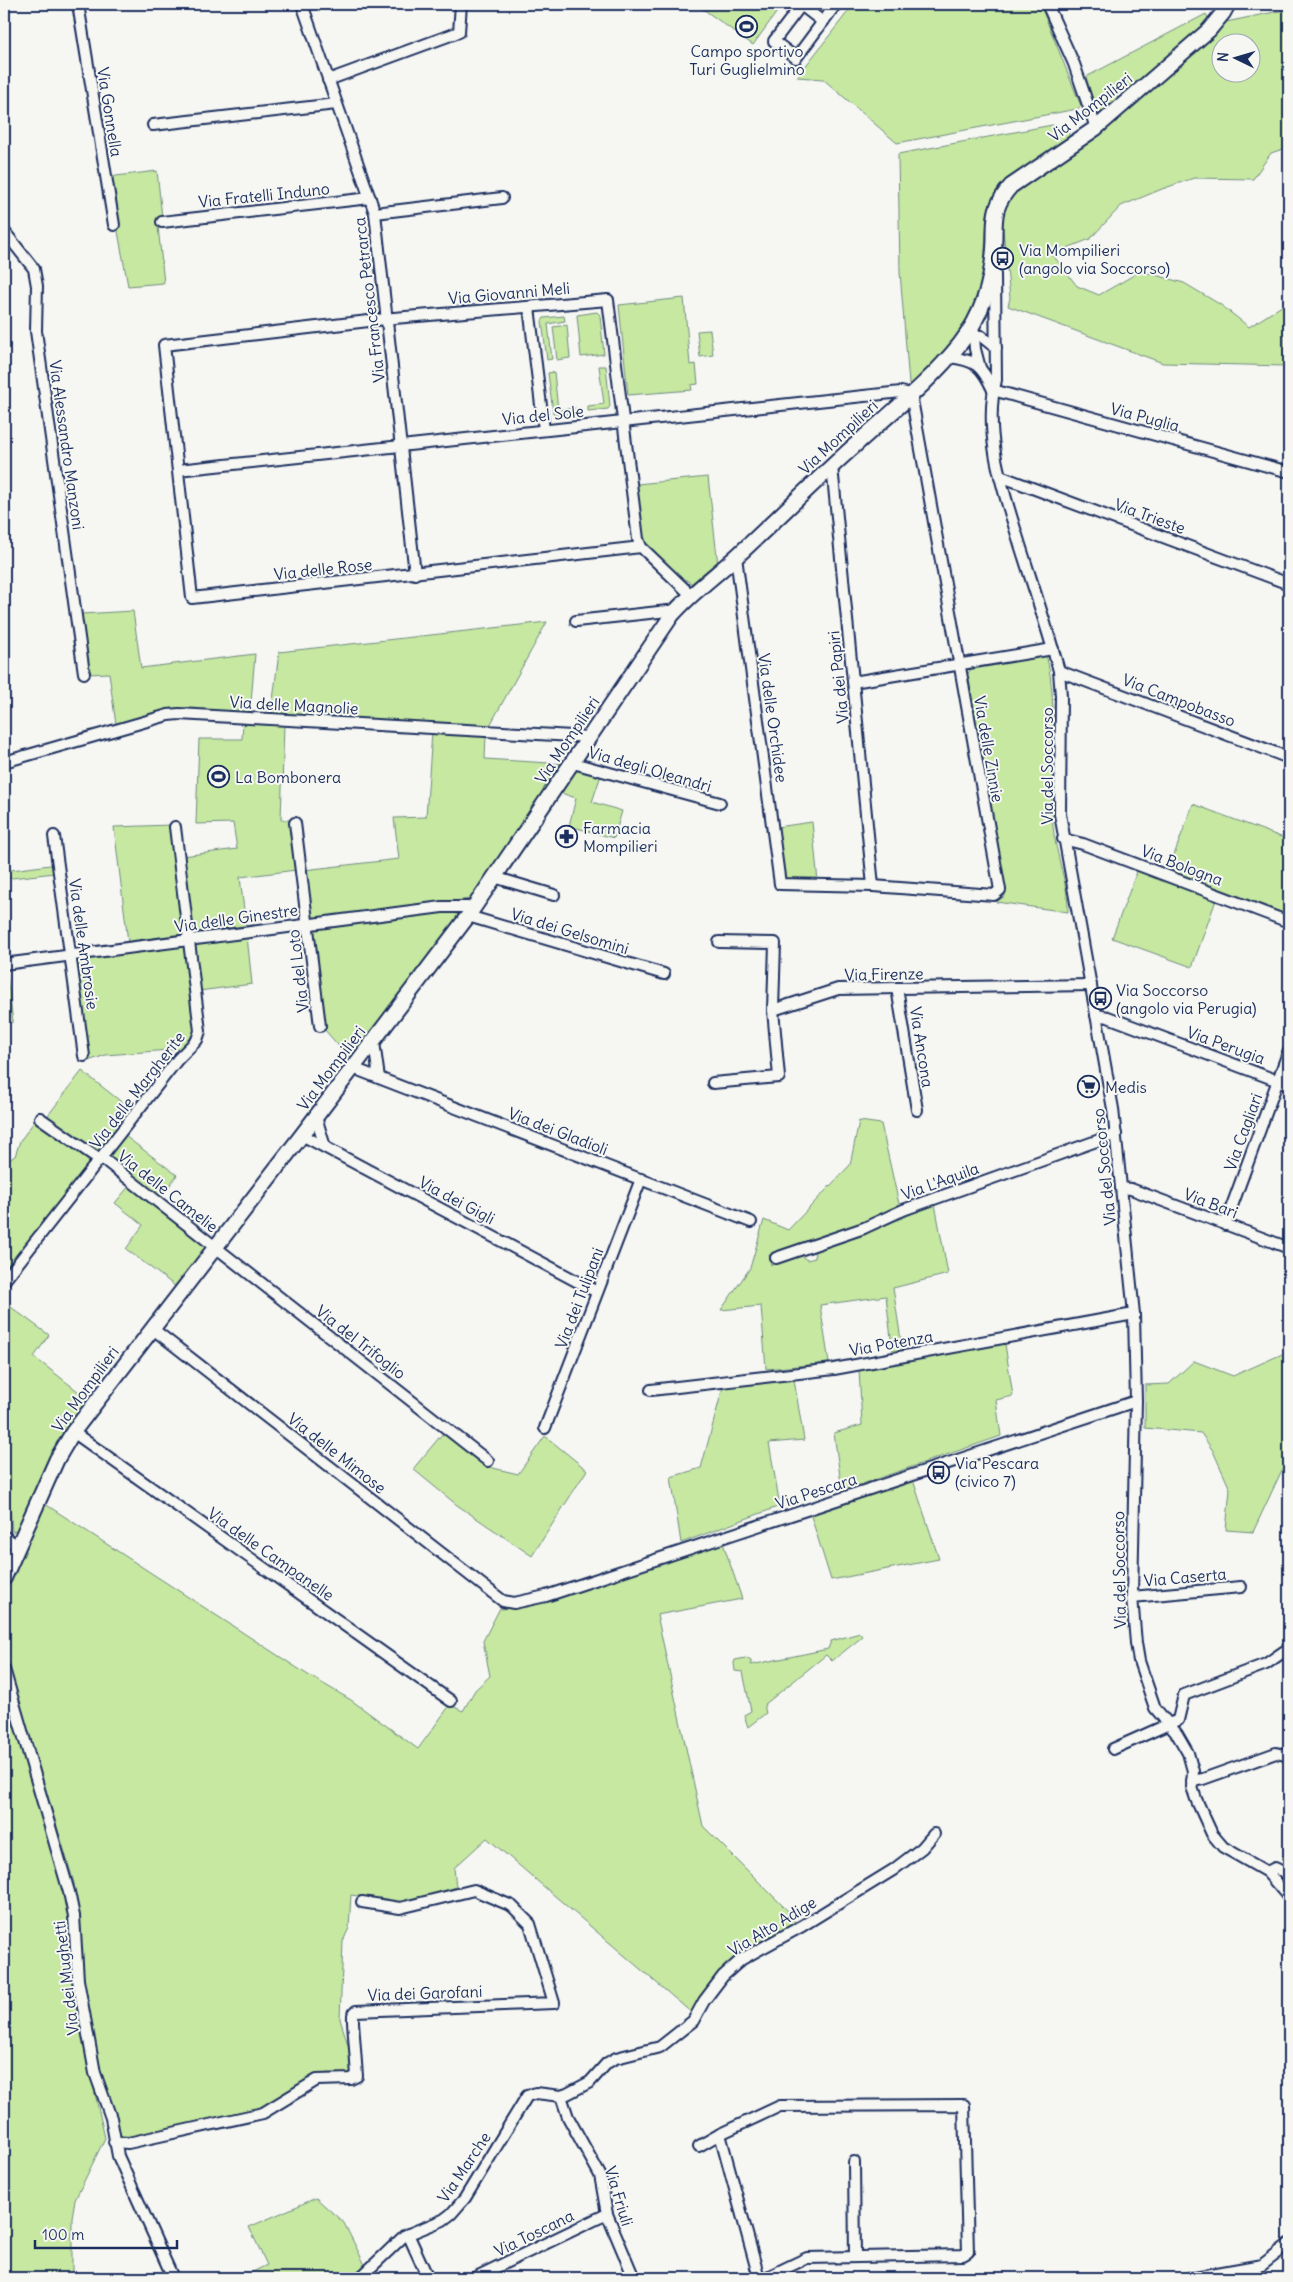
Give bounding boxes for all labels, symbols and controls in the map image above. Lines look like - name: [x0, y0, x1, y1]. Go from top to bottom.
- sports icon: Campo sportivo Turi Guglielmino: [735, 15, 759, 39]
- north arrow: [1210, 32, 1260, 82]
- place label: Campo sportivo Turi Guglielmino: [689, 41, 805, 79]
- text: N: [1214, 51, 1232, 62]
- street label: Via Gonnella: [93, 66, 127, 158]
- street label: Via Mompilieri: [1044, 68, 1136, 146]
- street label: Via Fratelli Induno: [197, 178, 331, 212]
- street label: Via Francesco Petrarca: [349, 216, 389, 384]
- place label: Via Mompilieri (angolo via Soccorso): [1019, 240, 1170, 278]
- bus stop icon: Via Mompilieri (angolo via Soccorso): [991, 247, 1015, 271]
- street label: Via Giovanni Meli: [447, 278, 571, 308]
- street label: Via Alessandro Manzoni: [45, 359, 89, 531]
- street label: Via Mompilieri: [794, 395, 882, 479]
- street label: Via Puglia: [1108, 398, 1182, 436]
- street label: Via del Sole: [501, 401, 585, 429]
- street label: Via Trieste: [1112, 494, 1188, 538]
- street label: Via delle Rose: [273, 554, 373, 584]
- street label: Via dei Papiri: [823, 630, 853, 724]
- street label: Via delle Orchidee: [754, 652, 792, 784]
- street label: Via Campobasso: [1120, 669, 1238, 731]
- street label: Via delle Magnolie: [229, 692, 359, 718]
- street label: Via Mompilieri: [530, 693, 604, 787]
- street label: Via delle Zinnie: [970, 694, 1008, 804]
- street label: Via del Soccorso: [1037, 707, 1057, 825]
- street label: Via degli Oleandri: [586, 742, 714, 796]
- sports icon: La Bombonera: [207, 765, 231, 789]
- place label: La Bombonera: [235, 767, 341, 787]
- place label: Farmacia Mompilieri: [583, 818, 657, 856]
- pharmacy icon: Farmacia Mompilieri: [555, 825, 579, 849]
- street label: Via Bologna: [1138, 840, 1226, 890]
- street label: Via delle Ambrosie: [65, 877, 103, 1011]
- street label: Via delle Ginestre: [173, 899, 299, 937]
- street label: Via dei Gelsomini: [509, 904, 631, 958]
- street label: Via del Loto: [283, 928, 313, 1014]
- street label: Via Firenze: [844, 963, 924, 985]
- place label: Via Soccorso (angolo via Perugia): [1116, 980, 1257, 1018]
- bus stop icon: Via Soccorso (angolo via Perugia): [1088, 987, 1112, 1011]
- street label: Via Ancona: [906, 1005, 938, 1089]
- street label: Via Mompilieri: [293, 1022, 369, 1114]
- street label: Via Perugia: [1184, 1022, 1268, 1068]
- street label: Via delle Margherite: [85, 1027, 189, 1153]
- supermarket icon: Medis: [1077, 1075, 1101, 1099]
- place label: Medis: [1105, 1077, 1147, 1097]
- street label: Via Cagliari: [1220, 1090, 1266, 1174]
- street label: Via dei Gladioli: [505, 1103, 611, 1159]
- street label: Via del Soccorso: [1088, 1107, 1120, 1227]
- street label: Via delle Camelie: [114, 1146, 222, 1236]
- street label: Via L'Aquila: [898, 1158, 982, 1204]
- street label: Via dei Gigli: [416, 1172, 498, 1228]
- street label: Via Bari: [1181, 1184, 1241, 1222]
- street label: Via dei Tulipani: [551, 1245, 607, 1351]
- street label: Via del Trifoglio: [312, 1301, 410, 1383]
- street label: Via Potenza: [848, 1326, 934, 1360]
- street label: Via Mompilieri: [47, 1342, 123, 1436]
- street label: Via delle Mimose: [284, 1408, 390, 1498]
- place label: Via Pescara (civico 7): [955, 1453, 1039, 1491]
- bus stop icon: Via Pescara (civico 7): [927, 1460, 951, 1484]
- street label: Via Pescara: [773, 1468, 859, 1514]
- street label: Via delle Campanelle: [204, 1503, 338, 1605]
- street label: Via del Soccorso: [1108, 1511, 1130, 1629]
- street label: Via Caserta: [1143, 1563, 1227, 1591]
- street label: Via Alto Adige: [724, 1892, 820, 1960]
- street label: Via dei Mughetti: [49, 1920, 83, 2036]
- street label: Via dei Garofani: [367, 1981, 483, 2005]
- street label: Via Marche: [433, 2128, 495, 2206]
- street label: Via Friuli: [600, 2164, 638, 2228]
- street label: Via Toscana: [491, 2205, 577, 2261]
- scale bar: [35, 2217, 178, 2249]
- text: 100 m: [42, 2225, 84, 2244]

